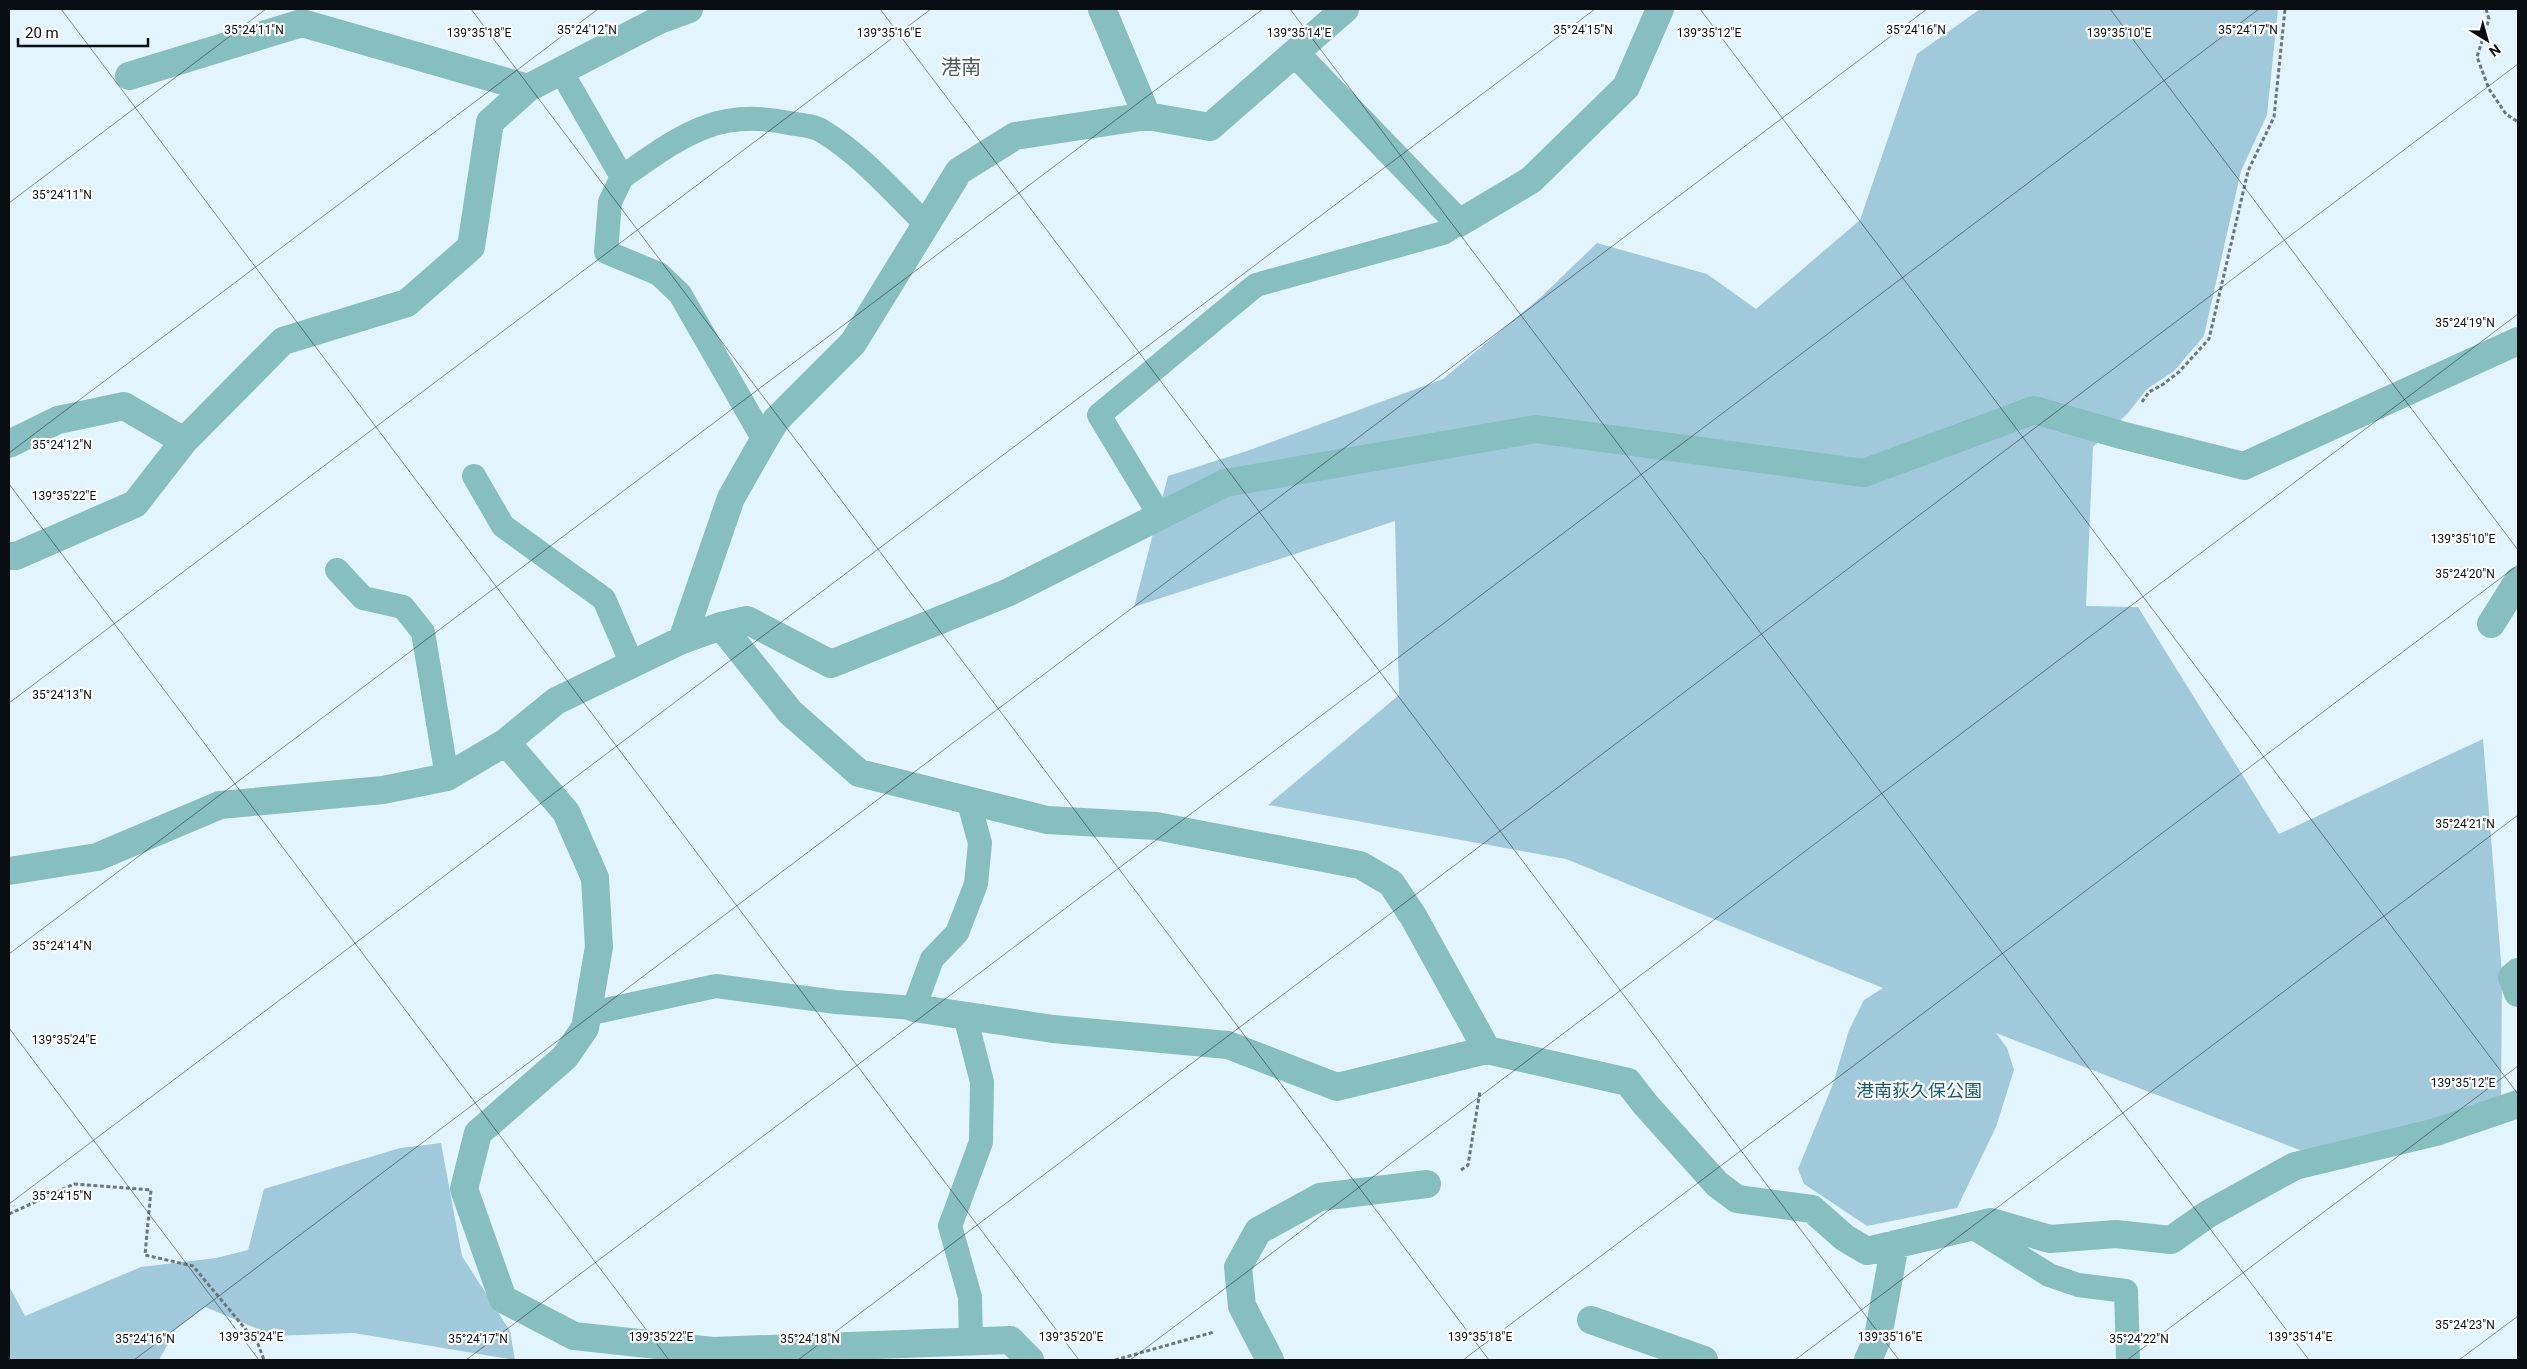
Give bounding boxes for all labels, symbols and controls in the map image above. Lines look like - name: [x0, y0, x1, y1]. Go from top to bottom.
- scale bar: [18, 15, 148, 47]
- north arrow: [2462, 15, 2512, 65]
- text: 35°24'11"N: [224, 23, 284, 37]
- text: 35°24'12"N: [557, 23, 617, 37]
- text: 35°24'15"N: [1553, 23, 1613, 37]
- text: 35°24'16"N: [1886, 23, 1946, 37]
- text: 35°24'17"N: [2218, 23, 2278, 37]
- text: 20 m: [25, 24, 59, 42]
- text: 139°35'18"E: [447, 26, 511, 40]
- text: 139°35'16"E: [857, 26, 921, 40]
- text: 139°35'14"E: [1267, 26, 1331, 40]
- text: 139°35'12"E: [1677, 26, 1741, 40]
- text: 139°35'10"E: [2087, 26, 2151, 40]
- text: N: [2486, 41, 2504, 60]
- district label: 港南: [941, 55, 981, 79]
- text: 35°24'11"N: [32, 188, 92, 202]
- text: 35°24'19"N: [2435, 316, 2495, 330]
- text: 35°24'12"N: [32, 438, 92, 452]
- text: 139°35'22"E: [32, 489, 96, 503]
- text: 139°35'10"E: [2431, 532, 2495, 546]
- text: 35°24'20"N: [2435, 567, 2495, 581]
- text: 35°24'13"N: [32, 688, 92, 702]
- text: 35°24'21"N: [2435, 817, 2495, 831]
- text: 35°24'14"N: [32, 939, 92, 953]
- text: 139°35'24"E: [32, 1033, 96, 1047]
- text: 139°35'12"E: [2431, 1076, 2495, 1090]
- park label: 港南荻久保公園: [1856, 1080, 1982, 1101]
- text: 35°24'15"N: [32, 1189, 92, 1203]
- text: 35°24'23"N: [2435, 1318, 2495, 1332]
- text: 139°35'24"E: [219, 1330, 283, 1344]
- text: 139°35'22"E: [629, 1330, 693, 1344]
- text: 139°35'20"E: [1039, 1330, 1103, 1344]
- text: 139°35'18"E: [1448, 1330, 1512, 1344]
- text: 139°35'16"E: [1858, 1330, 1922, 1344]
- text: 139°35'14"E: [2268, 1330, 2332, 1344]
- text: 35°24'16"N: [115, 1332, 175, 1346]
- text: 35°24'17"N: [448, 1332, 508, 1346]
- text: 35°24'18"N: [780, 1332, 840, 1346]
- text: 35°24'22"N: [2109, 1332, 2169, 1346]

